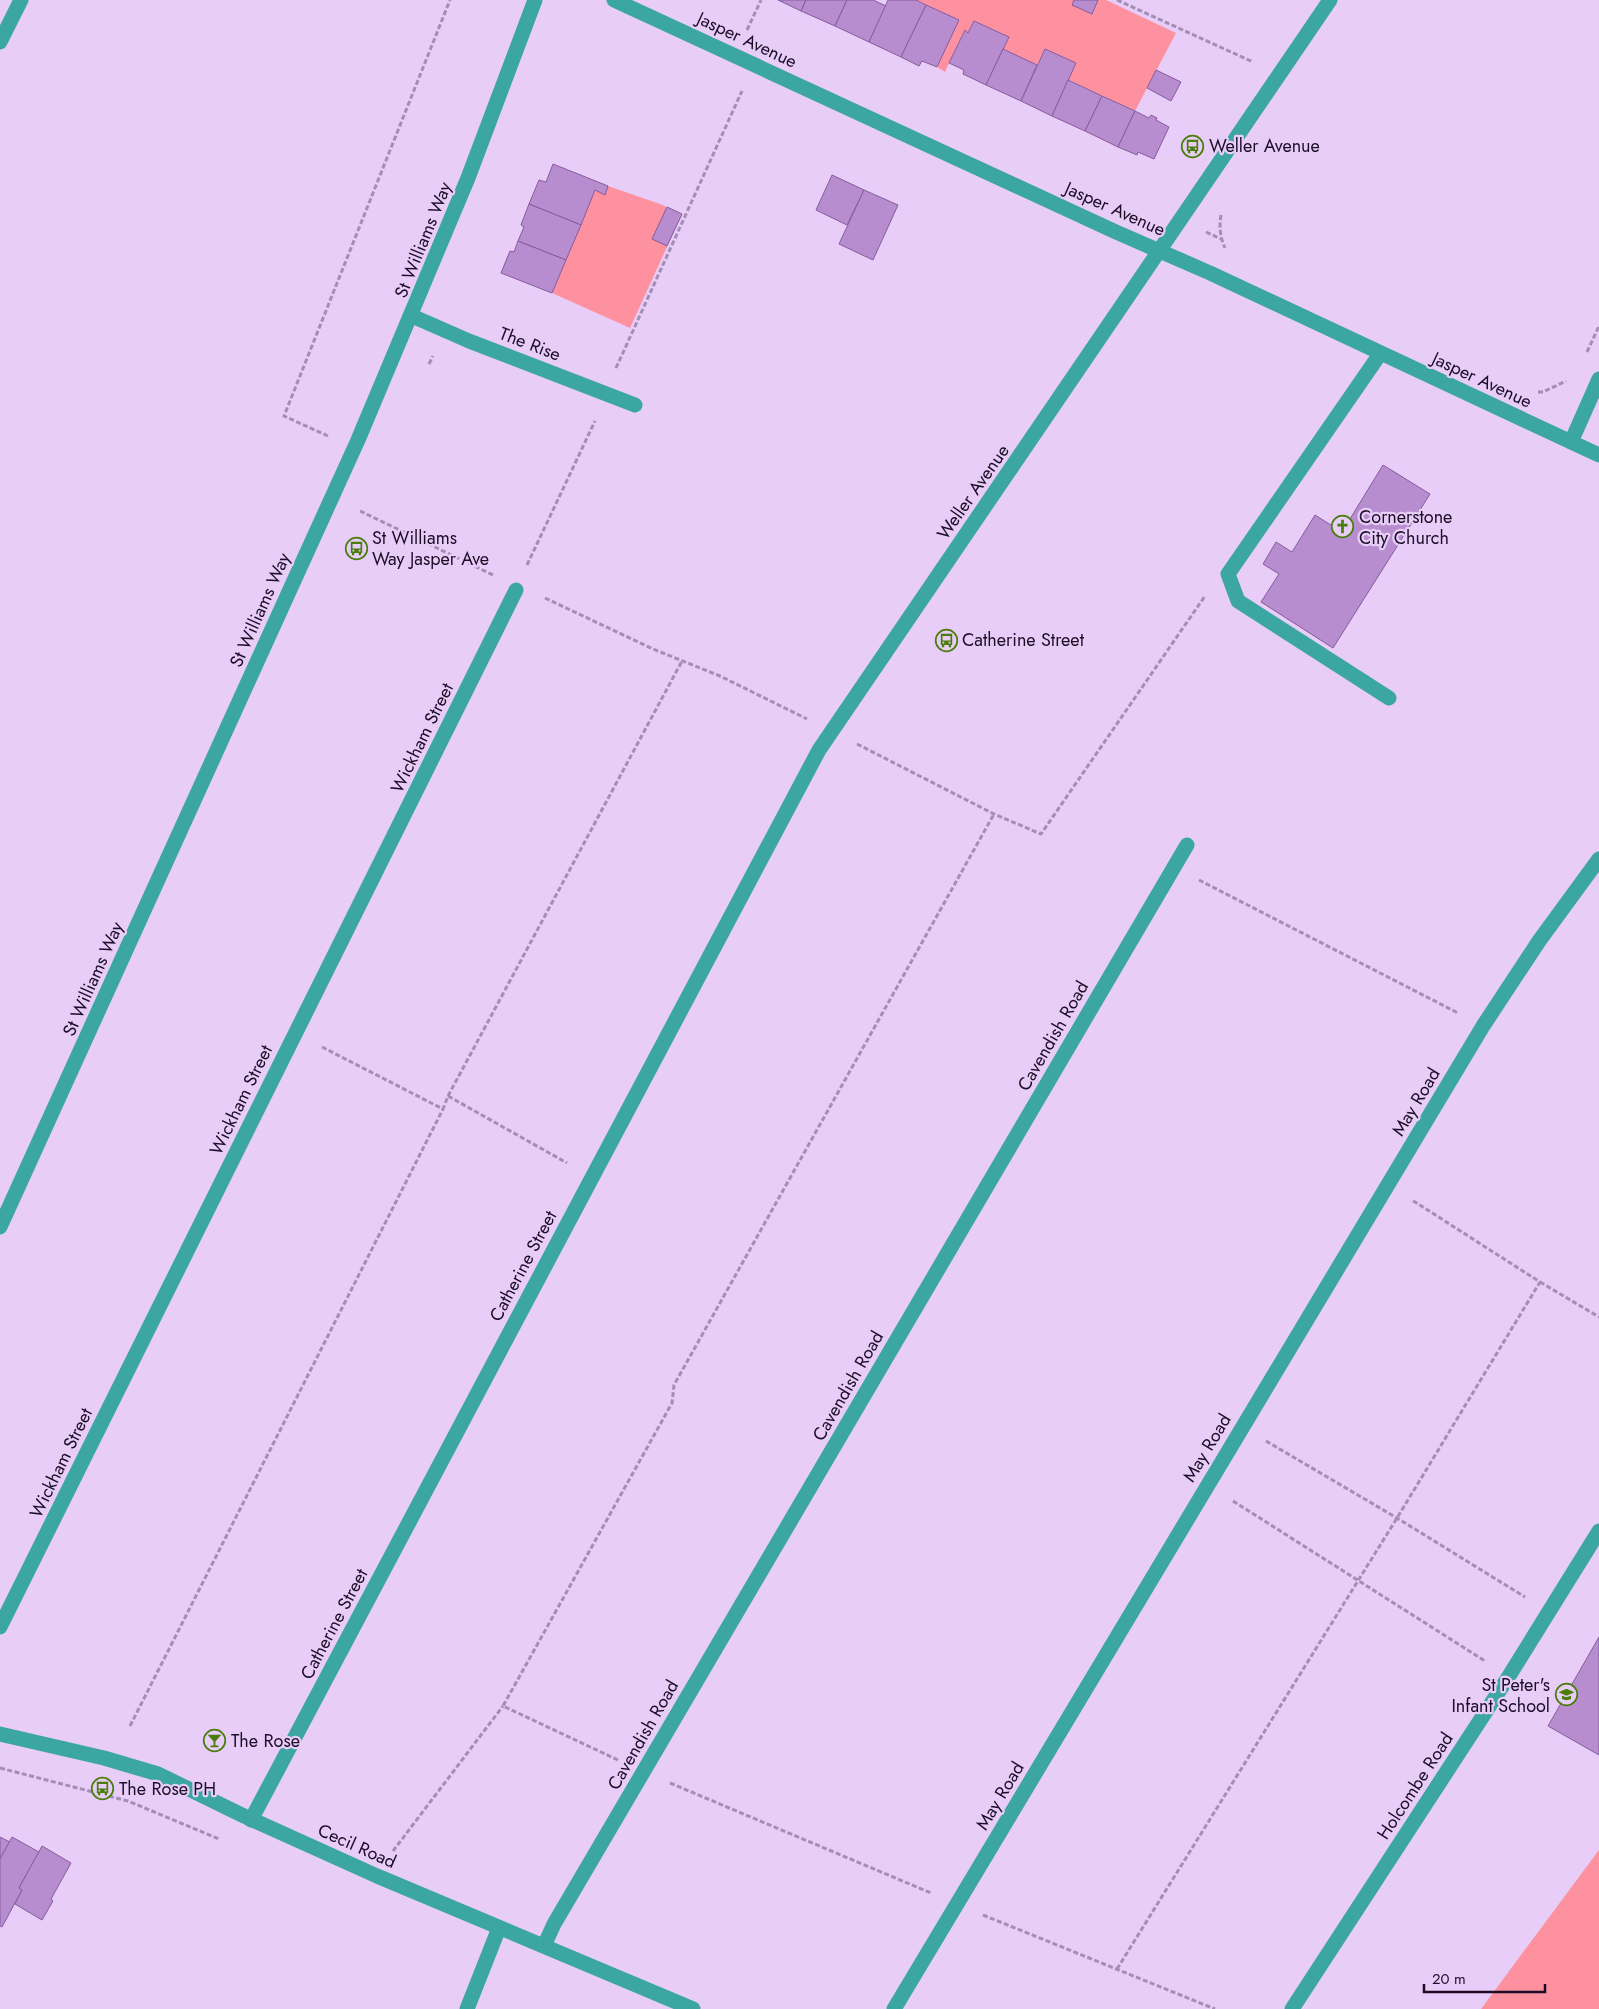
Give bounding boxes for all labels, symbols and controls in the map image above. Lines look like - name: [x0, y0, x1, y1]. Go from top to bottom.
- street label: Jasper Avenue: [691, 5, 801, 74]
- place label: Weller Avenue: [1209, 133, 1320, 159]
- bus stop icon: Weller Avenue: [1181, 134, 1205, 158]
- street label: Jasper Avenue: [1059, 174, 1169, 243]
- street label: St Williams Way: [388, 178, 458, 302]
- street label: The Rise: [496, 320, 564, 368]
- street label: Jasper Avenue: [1426, 345, 1536, 414]
- street label: Weller Avenue: [931, 439, 1015, 545]
- place label: Cornerstone City Church: [1359, 504, 1452, 551]
- church icon: Cornerstone City Church: [1331, 515, 1355, 539]
- place label: St Williams Way Jasper Ave: [372, 525, 489, 572]
- bus stop icon: St Williams Way Jasper Ave: [344, 536, 368, 560]
- street label: St Williams Way: [223, 549, 297, 671]
- place label: Catherine Street: [962, 627, 1085, 653]
- bus stop icon: Catherine Street: [934, 628, 958, 652]
- street label: Wickham Street: [384, 678, 460, 797]
- street label: St Williams Way: [56, 918, 130, 1040]
- street label: Cavendish Road: [1011, 976, 1095, 1096]
- street label: Wickham Street: [203, 1040, 279, 1159]
- street label: May Road: [1385, 1063, 1447, 1141]
- street label: Catherine Street: [483, 1205, 563, 1326]
- street label: Cavendish Road: [806, 1326, 890, 1446]
- street label: Wickham Street: [23, 1403, 99, 1522]
- street label: May Road: [1176, 1409, 1238, 1487]
- street label: Catherine Street: [294, 1563, 374, 1684]
- place label: St Peter's Infant School: [1451, 1672, 1550, 1719]
- street label: Cavendish Road: [601, 1675, 685, 1795]
- school or university icon: St Peter's Infant School: [1554, 1683, 1578, 1707]
- street label: Holcombe Road: [1371, 1727, 1459, 1845]
- place label: The Rose: [231, 1728, 300, 1754]
- bar icon: The Rose: [203, 1729, 227, 1753]
- street label: May Road: [969, 1757, 1031, 1835]
- place label: The Rose PH: [119, 1776, 216, 1802]
- bus stop icon: The Rose PH: [91, 1777, 115, 1801]
- street label: Cecil Road: [314, 1817, 400, 1875]
- scale bar: [1424, 1962, 1545, 1994]
- text: 20 m: [1432, 1968, 1466, 1990]

